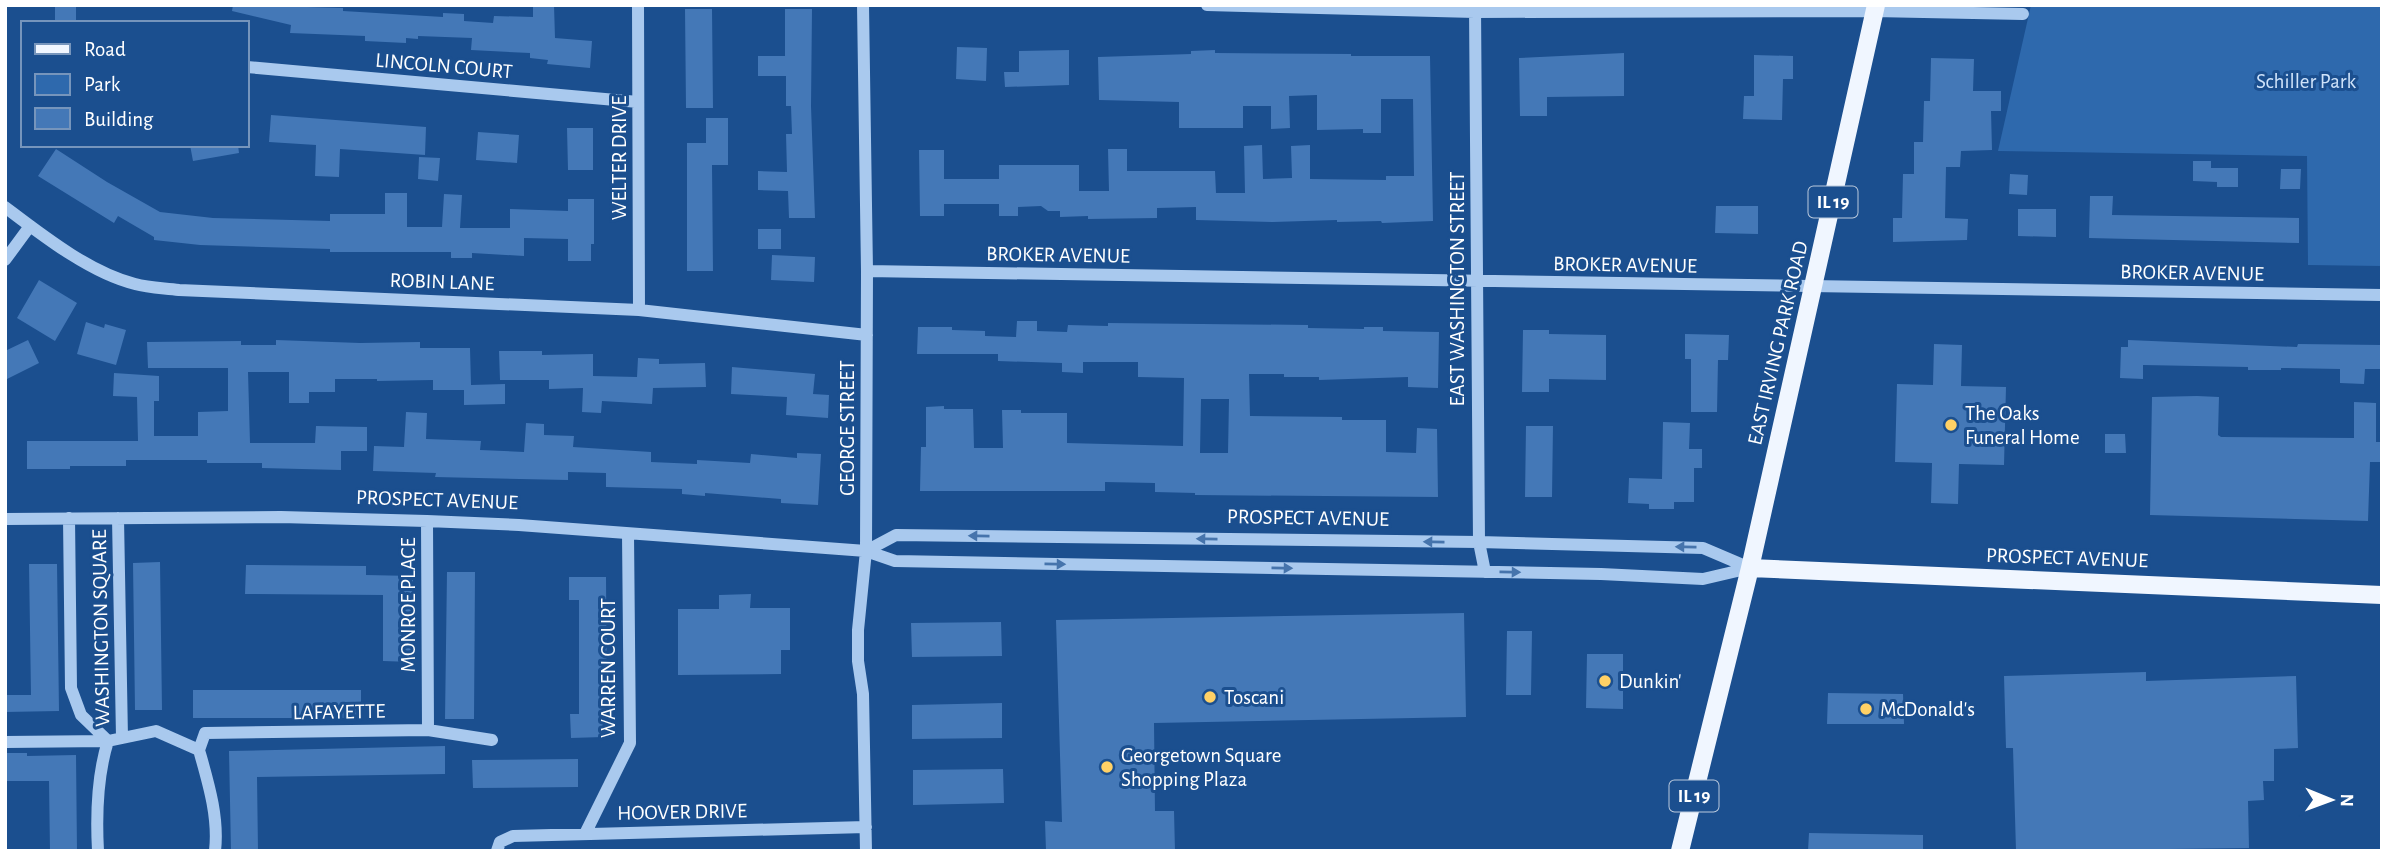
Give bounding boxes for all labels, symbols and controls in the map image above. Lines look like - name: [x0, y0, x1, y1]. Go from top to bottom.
- legend: [21, 21, 248, 147]
- text: Road: [84, 39, 126, 60]
- street label: LINCOLN COURT: [375, 50, 513, 82]
- park label: Schiller Park: [2256, 71, 2356, 92]
- text: Park: [84, 74, 121, 95]
- street label: WELTER DRIVE: [609, 96, 630, 220]
- text: Building: [84, 109, 154, 130]
- street label: EAST WASHINGTON STREET: [1447, 171, 1468, 407]
- road number: IL 19: [1808, 186, 1857, 218]
- street label: EAST IRVING PARK ROAD: [1744, 239, 1812, 447]
- street label: BROKER AVENUE: [986, 243, 1130, 267]
- street label: BROKER AVENUE: [1553, 253, 1697, 277]
- street label: BROKER AVENUE: [2120, 261, 2264, 285]
- street label: ROBIN LANE: [389, 270, 495, 294]
- street label: GEORGE STREET: [837, 360, 858, 496]
- place label: The Oaks Funeral Home: [1965, 403, 2080, 448]
- marker: The Oaks Funeral Home: [1943, 417, 1959, 433]
- street label: PROSPECT AVENUE: [356, 487, 518, 513]
- street label: PROSPECT AVENUE: [1227, 506, 1389, 530]
- street label: WASHINGTON SQUARE: [89, 529, 113, 727]
- one-way arrow: [968, 531, 990, 542]
- one-way arrow: [1196, 533, 1218, 545]
- one-way arrow: [1423, 536, 1445, 548]
- street label: MONROE PLACE: [398, 537, 419, 673]
- one-way arrow: [1675, 542, 1697, 553]
- street label: PROSPECT AVENUE: [1986, 545, 2148, 571]
- one-way arrow: [1044, 558, 1066, 570]
- one-way arrow: [1272, 562, 1294, 574]
- one-way arrow: [1499, 566, 1521, 578]
- street label: WARREN COURT: [598, 598, 619, 738]
- place label: Dunkin': [1619, 671, 1682, 692]
- marker: Dunkin': [1597, 673, 1613, 689]
- place label: Toscani: [1224, 687, 1284, 708]
- marker: Toscani: [1202, 689, 1218, 705]
- place label: McDonald's: [1880, 699, 1975, 720]
- street label: LAFAYETTE: [293, 701, 385, 723]
- marker: McDonald's: [1858, 701, 1874, 717]
- place label: Georgetown Square Shopping Plaza: [1121, 745, 1281, 790]
- marker: Georgetown Square Shopping Plaza: [1099, 759, 1115, 775]
- north arrow: [2296, 765, 2366, 835]
- road number: IL 19: [1670, 780, 1718, 811]
- text: N: [2337, 793, 2356, 807]
- street label: HOOVER DRIVE: [617, 800, 747, 824]

